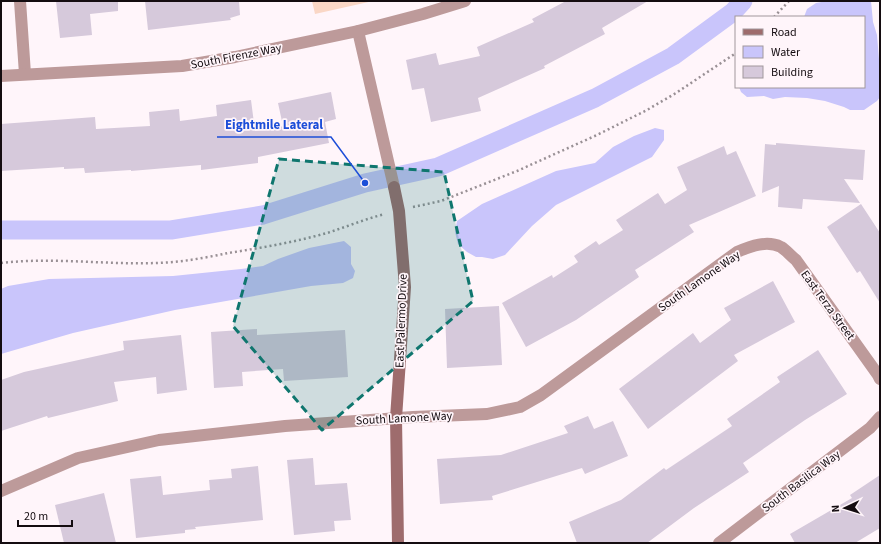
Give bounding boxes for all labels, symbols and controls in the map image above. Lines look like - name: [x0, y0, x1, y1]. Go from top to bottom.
- legend: [735, 16, 865, 88]
- text: Road: [771, 24, 797, 41]
- street label: South Firenze Way: [189, 39, 283, 74]
- text: Water: [771, 44, 801, 61]
- text: Building: [771, 64, 813, 81]
- callout: Eightmile Lateral: [217, 112, 331, 137]
- text: Eightmile Lateral: [225, 116, 323, 134]
- street label: South Lamone Way: [655, 247, 744, 316]
- street label: East Terza Street: [796, 267, 859, 344]
- street label: East Palermo Drive: [391, 274, 412, 368]
- street label: South Lamone Way: [355, 407, 453, 430]
- street label: South Basilica Way: [759, 446, 844, 517]
- north arrow: [825, 488, 865, 528]
- scale bar: [18, 502, 72, 528]
- text: N: [828, 504, 843, 513]
- text: 20 m: [24, 508, 48, 525]

